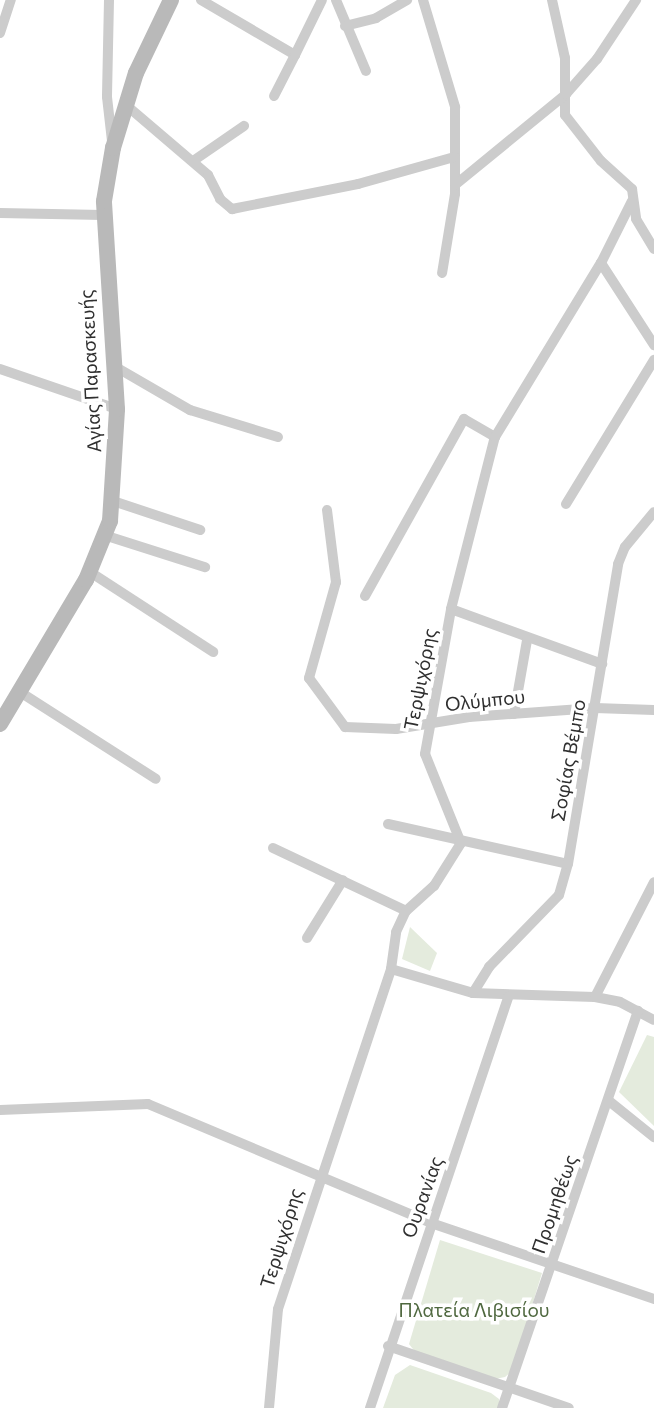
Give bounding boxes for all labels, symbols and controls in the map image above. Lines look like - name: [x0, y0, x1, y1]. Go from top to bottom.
- street label: Αγίας Παρασκευής: [74, 289, 106, 453]
- street label: Τερψιχόρης: [399, 626, 441, 732]
- street label: Ολύμπου: [444, 684, 526, 716]
- street label: Σοφίας Βέμπο: [546, 697, 590, 823]
- street label: Προμηθέως: [526, 1152, 582, 1256]
- street label: Ουρανίας: [397, 1153, 447, 1241]
- street label: Τερψιχόρης: [255, 1185, 307, 1291]
- park label: Πλατεία Λιβισίου: [398, 1299, 550, 1321]

